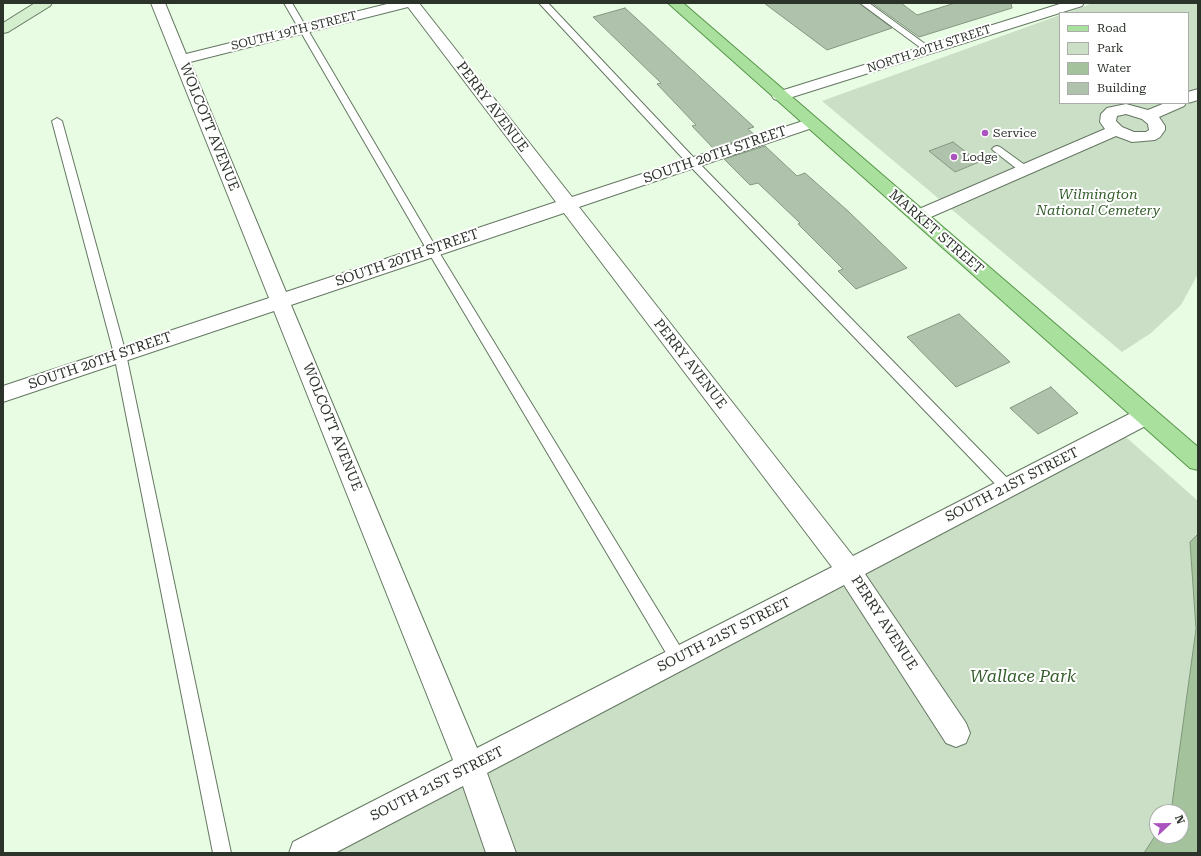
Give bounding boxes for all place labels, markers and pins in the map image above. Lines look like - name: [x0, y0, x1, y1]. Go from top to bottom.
- place label: Service: [993, 126, 1036, 140]
- marker: Service: [980, 128, 990, 138]
- place label: Lodge: [962, 150, 998, 164]
- marker: Lodge: [949, 152, 959, 162]

